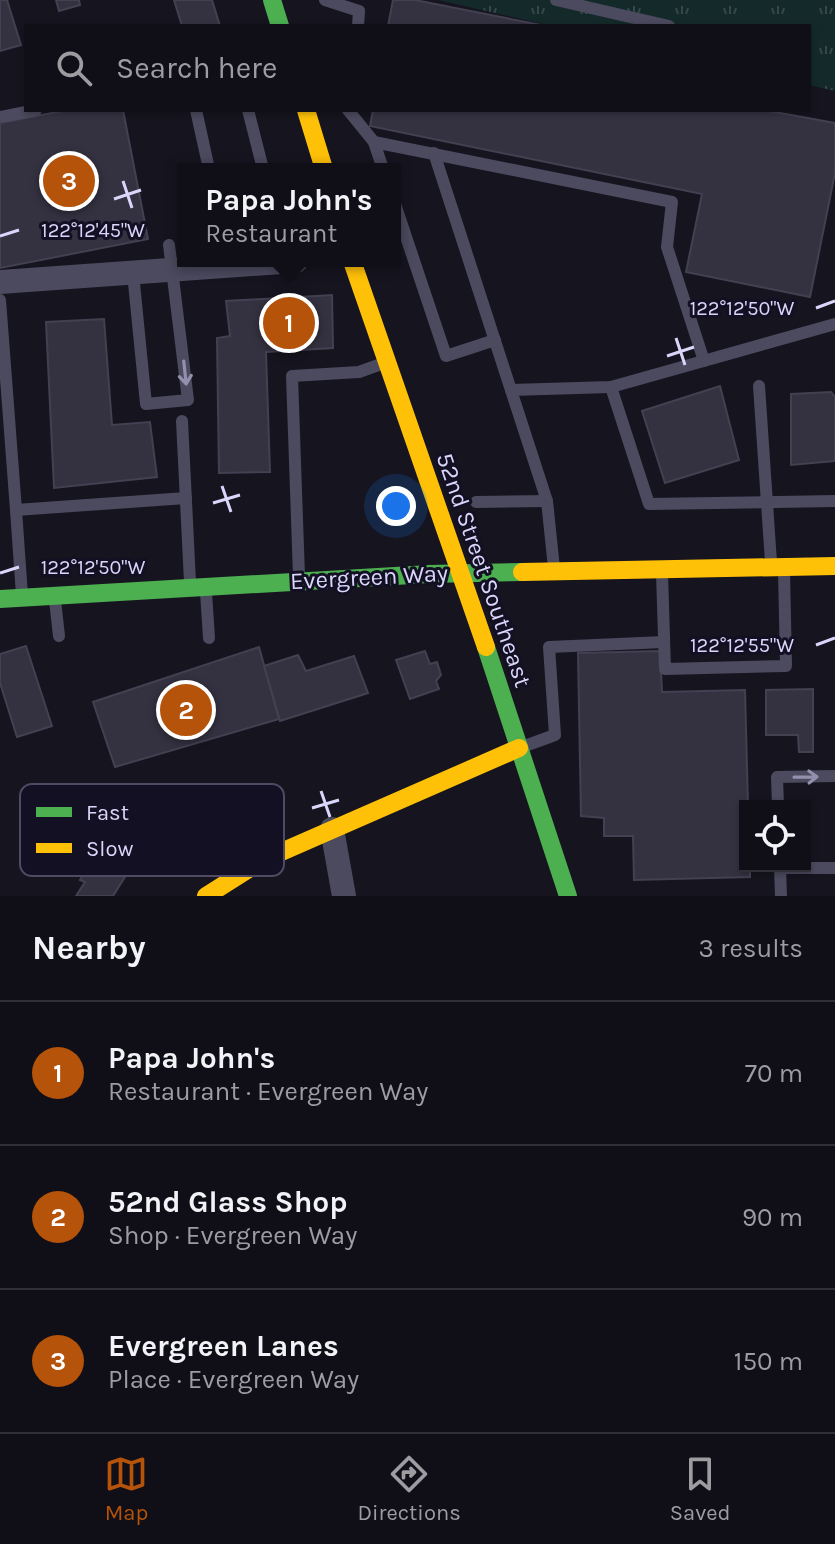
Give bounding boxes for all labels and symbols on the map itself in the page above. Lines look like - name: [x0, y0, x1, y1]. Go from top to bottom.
- pin: 3: [43, 151, 95, 211]
- text: 122°12'45"W: [41, 219, 145, 242]
- pin: 1: [263, 293, 315, 353]
- text: 122°12'50"W: [690, 297, 794, 320]
- one-way arrow: [178, 359, 193, 386]
- street label: 52nd Street Southeast: [431, 449, 537, 691]
- your location: [376, 486, 416, 526]
- text: 122°12'50"W: [41, 556, 145, 579]
- street label: Evergreen Way: [289, 559, 449, 595]
- text: 122°12'55"W: [690, 634, 794, 657]
- pin: 2: [160, 680, 212, 740]
- one-way arrow: [792, 769, 819, 785]
- legend: [20, 784, 284, 876]
- text: Fast: [86, 800, 129, 826]
- text: Slow: [86, 836, 133, 862]

